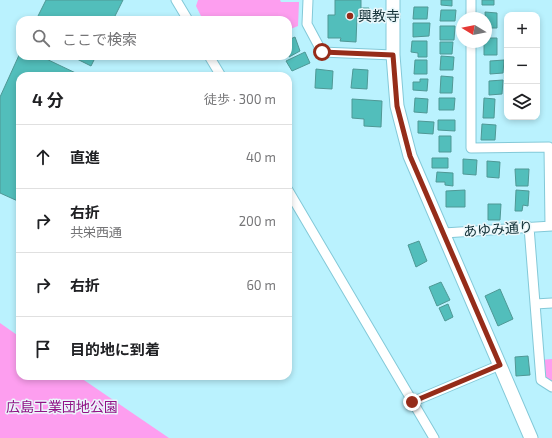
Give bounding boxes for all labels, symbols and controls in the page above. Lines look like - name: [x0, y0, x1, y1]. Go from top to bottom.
- place label: 興教寺: [358, 7, 400, 24]
- marker: 興教寺: [345, 11, 355, 21]
- north arrow: [456, 12, 492, 48]
- map controls: [504, 12, 540, 120]
- button: +: [504, 12, 540, 48]
- search box: [16, 16, 292, 60]
- icon: search: [30, 27, 52, 49]
- text: ここで検索: [62, 30, 137, 48]
- route start: [313, 43, 331, 61]
- button: −: [504, 48, 540, 84]
- button: layers: [504, 84, 540, 120]
- text: 4 分: [32, 89, 64, 109]
- text: 徒歩 · 300 m: [204, 91, 276, 107]
- icon: ahead: [32, 146, 54, 168]
- text: 直進: [70, 148, 100, 166]
- text: 40 m: [246, 149, 276, 165]
- text: 右折: [70, 203, 100, 221]
- icon: right: [32, 210, 54, 232]
- text: 200 m: [239, 213, 276, 229]
- street label: あゆみ通り: [462, 218, 533, 239]
- text: 共栄西通: [70, 224, 122, 240]
- icon: right: [32, 274, 54, 296]
- text: 右折: [70, 276, 100, 294]
- text: 60 m: [246, 277, 276, 293]
- icon: arrive: [32, 338, 54, 360]
- text: 目的地に到着: [70, 340, 160, 358]
- route end: [403, 393, 421, 411]
- park label: 広島工業団地公園: [6, 398, 118, 415]

